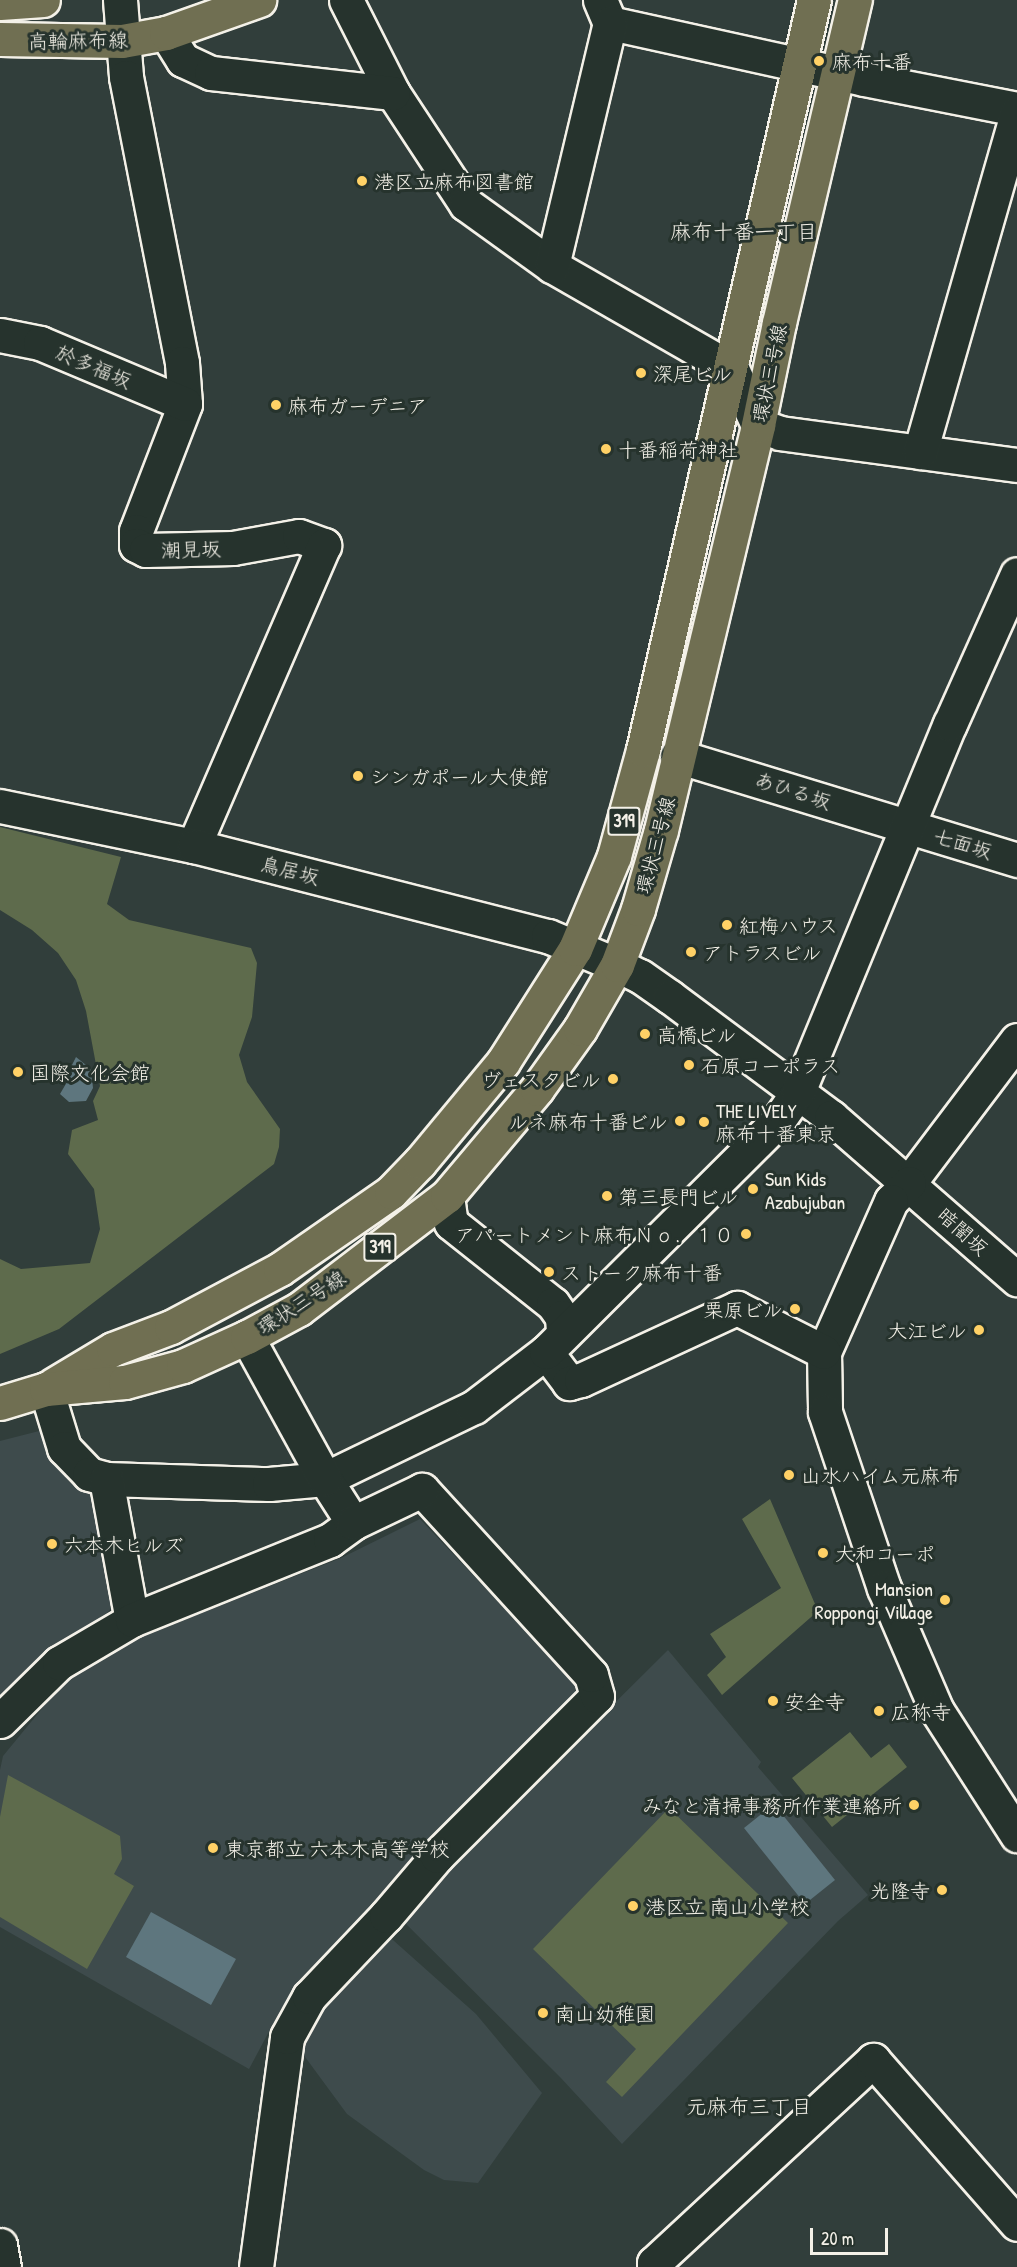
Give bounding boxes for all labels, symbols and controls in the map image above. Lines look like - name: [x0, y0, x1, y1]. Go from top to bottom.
- street label: 高輪麻布線: [28, 27, 128, 53]
- place label: 麻布十番: [832, 49, 912, 73]
- marker: 麻布十番: [810, 52, 828, 70]
- place label: 港区立麻布図書館: [374, 169, 534, 193]
- marker: 港区立麻布図書館: [355, 174, 369, 188]
- district label: 麻布十番一丁目: [671, 219, 817, 245]
- street label: 環状三号線: [747, 322, 791, 424]
- street label: 於多福坂: [52, 339, 136, 393]
- place label: 深尾ビル: [653, 361, 733, 385]
- marker: 深尾ビル: [634, 366, 648, 380]
- place label: 麻布ガーデニア: [288, 393, 428, 417]
- marker: 麻布ガーデニア: [269, 398, 283, 412]
- place label: 十番稲荷神社: [618, 437, 738, 461]
- marker: 十番稲荷神社: [599, 442, 613, 456]
- street label: 潮見坂: [161, 536, 221, 562]
- place label: シンガポール大使館: [370, 764, 550, 788]
- street label: あひる坂: [751, 766, 835, 814]
- marker: シンガポール大使館: [351, 769, 365, 783]
- street label: 環状三号線: [630, 794, 680, 896]
- road number: 319: [606, 806, 642, 836]
- street label: 七面坂: [931, 823, 995, 863]
- street label: 鳥居坂: [258, 851, 322, 889]
- place label: 紅梅ハウス: [739, 913, 839, 937]
- marker: 紅梅ハウス: [720, 918, 734, 932]
- place label: アトラスビル: [703, 940, 823, 964]
- marker: アトラスビル: [684, 945, 698, 959]
- place label: 高橋ビル: [657, 1022, 737, 1046]
- marker: 高橋ビル: [638, 1027, 652, 1041]
- place label: 石原コーポラス: [701, 1053, 841, 1077]
- marker: 石原コーポラス: [682, 1058, 696, 1072]
- place label: 国際文化会館: [30, 1060, 150, 1084]
- marker: 国際文化会館: [11, 1065, 25, 1079]
- place label: ヴェスタビル: [481, 1067, 601, 1091]
- marker: ヴェスタビル: [606, 1072, 620, 1086]
- place label: THE LIVELY 麻布十番東京: [716, 1098, 836, 1145]
- place label: ルネ麻布十番ビル: [508, 1109, 668, 1133]
- marker: ルネ麻布十番ビル: [673, 1114, 687, 1128]
- marker: THE LIVELY 麻布十番東京: [697, 1115, 711, 1129]
- place label: Sun Kids Azabujuban: [765, 1166, 845, 1213]
- marker: Sun Kids Azabujuban: [746, 1182, 760, 1196]
- place label: 第三長門ビル: [619, 1184, 739, 1208]
- marker: 第三長門ビル: [600, 1189, 614, 1203]
- street label: 暗闇坂: [933, 1202, 993, 1260]
- place label: アパートメント麻布Ｎｏ．１０: [454, 1222, 734, 1246]
- marker: アパートメント麻布Ｎｏ．１０: [739, 1227, 753, 1241]
- road number: 319: [362, 1232, 398, 1262]
- place label: ストーク麻布十番: [561, 1260, 721, 1284]
- street label: 環状三号線: [253, 1265, 349, 1339]
- marker: ストーク麻布十番: [542, 1265, 556, 1279]
- place label: 栗原ビル: [703, 1297, 783, 1321]
- marker: 栗原ビル: [788, 1302, 802, 1316]
- place label: 大江ビル: [887, 1318, 967, 1342]
- marker: 大江ビル: [972, 1323, 986, 1337]
- place label: 山水ハイム元麻布: [801, 1463, 961, 1487]
- marker: 山水ハイム元麻布: [782, 1468, 796, 1482]
- place label: 六本木ヒルズ: [64, 1532, 184, 1556]
- marker: 六本木ヒルズ: [45, 1537, 59, 1551]
- place label: 大和コーポ: [835, 1541, 935, 1565]
- marker: 大和コーポ: [816, 1546, 830, 1560]
- place label: Mansion Roppongi Village: [815, 1576, 933, 1623]
- marker: Mansion Roppongi Village: [938, 1593, 952, 1607]
- place label: 安全寺: [785, 1689, 845, 1713]
- marker: 安全寺: [766, 1694, 780, 1708]
- place label: 広称寺: [891, 1699, 951, 1723]
- marker: 広称寺: [872, 1704, 886, 1718]
- place label: みなと清掃事務所作業連絡所: [642, 1793, 902, 1817]
- marker: みなと清掃事務所作業連絡所: [907, 1798, 921, 1812]
- place label: 東京都立 六本木高等学校: [225, 1836, 450, 1860]
- marker: 東京都立 六本木高等学校: [206, 1841, 220, 1855]
- place label: 光隆寺: [870, 1878, 930, 1902]
- marker: 光隆寺: [935, 1883, 949, 1897]
- place label: 港区立 南山小学校: [645, 1894, 810, 1918]
- marker: 港区立 南山小学校: [626, 1899, 640, 1913]
- place label: 南山幼稚園: [555, 2001, 655, 2025]
- marker: 南山幼稚園: [536, 2006, 550, 2020]
- district label: 元麻布三丁目: [686, 2094, 812, 2120]
- scale bar: [813, 2216, 891, 2254]
- text: 20 m: [821, 2226, 854, 2251]

